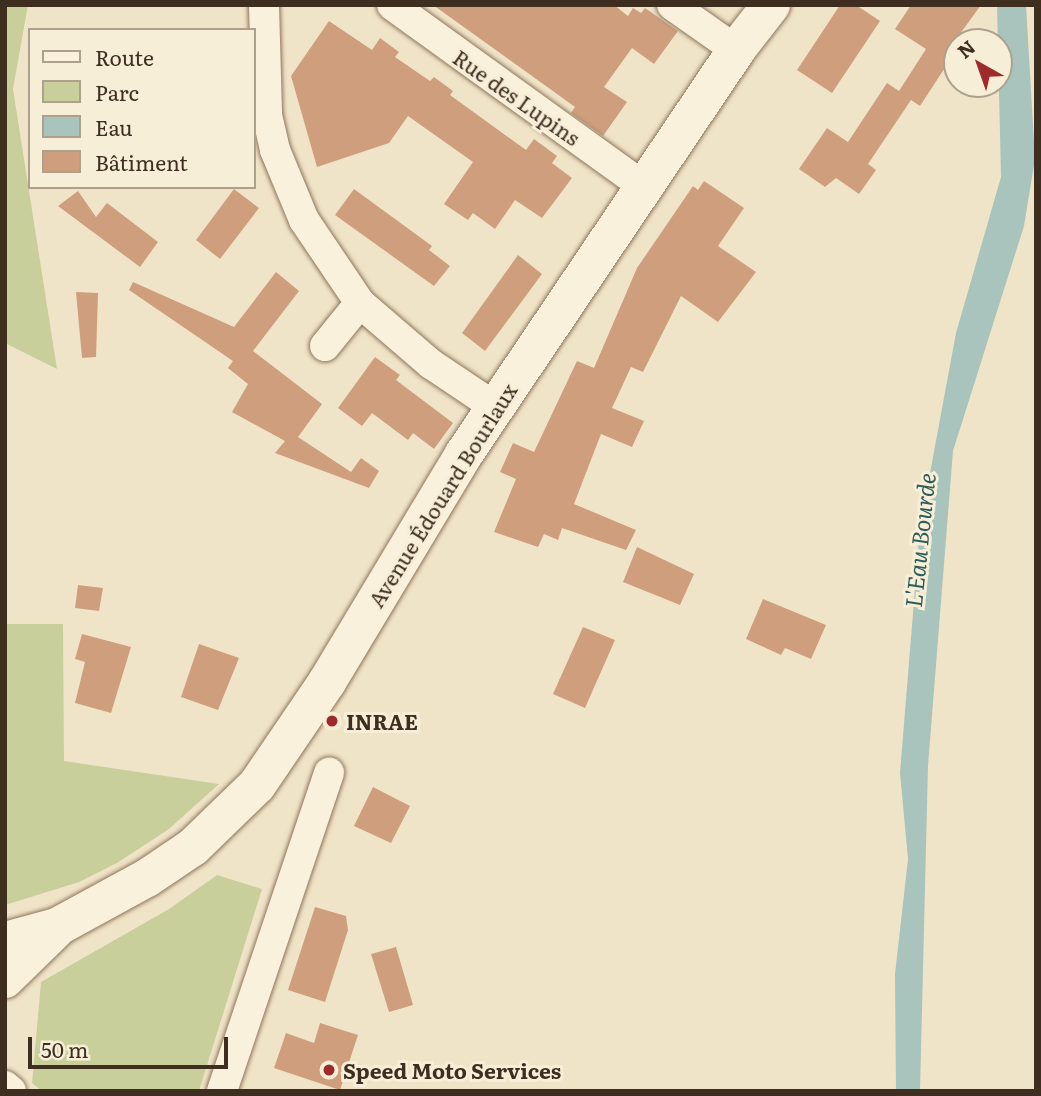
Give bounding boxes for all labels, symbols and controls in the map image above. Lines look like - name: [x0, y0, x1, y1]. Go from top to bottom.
- legend: [28, 28, 256, 189]
- north arrow: [943, 28, 1013, 98]
- text: N: [951, 33, 981, 64]
- text: Route: [95, 41, 154, 72]
- street label: Rue des Lupins: [449, 44, 585, 150]
- text: Parc: [95, 76, 139, 107]
- text: Eau: [95, 111, 133, 142]
- text: Bâtiment: [95, 146, 188, 177]
- street label: Avenue Édouard Bourlaux: [363, 378, 521, 612]
- water label: L'Eau Bourde: [898, 471, 940, 609]
- place label: INRAE: [346, 708, 418, 734]
- marker: INRAE: [324, 713, 340, 729]
- scale bar: [32, 1023, 231, 1066]
- text: 50 m: [41, 1033, 88, 1064]
- place label: Speed Moto Services: [343, 1057, 561, 1083]
- marker: Speed Moto Services: [321, 1062, 337, 1078]

